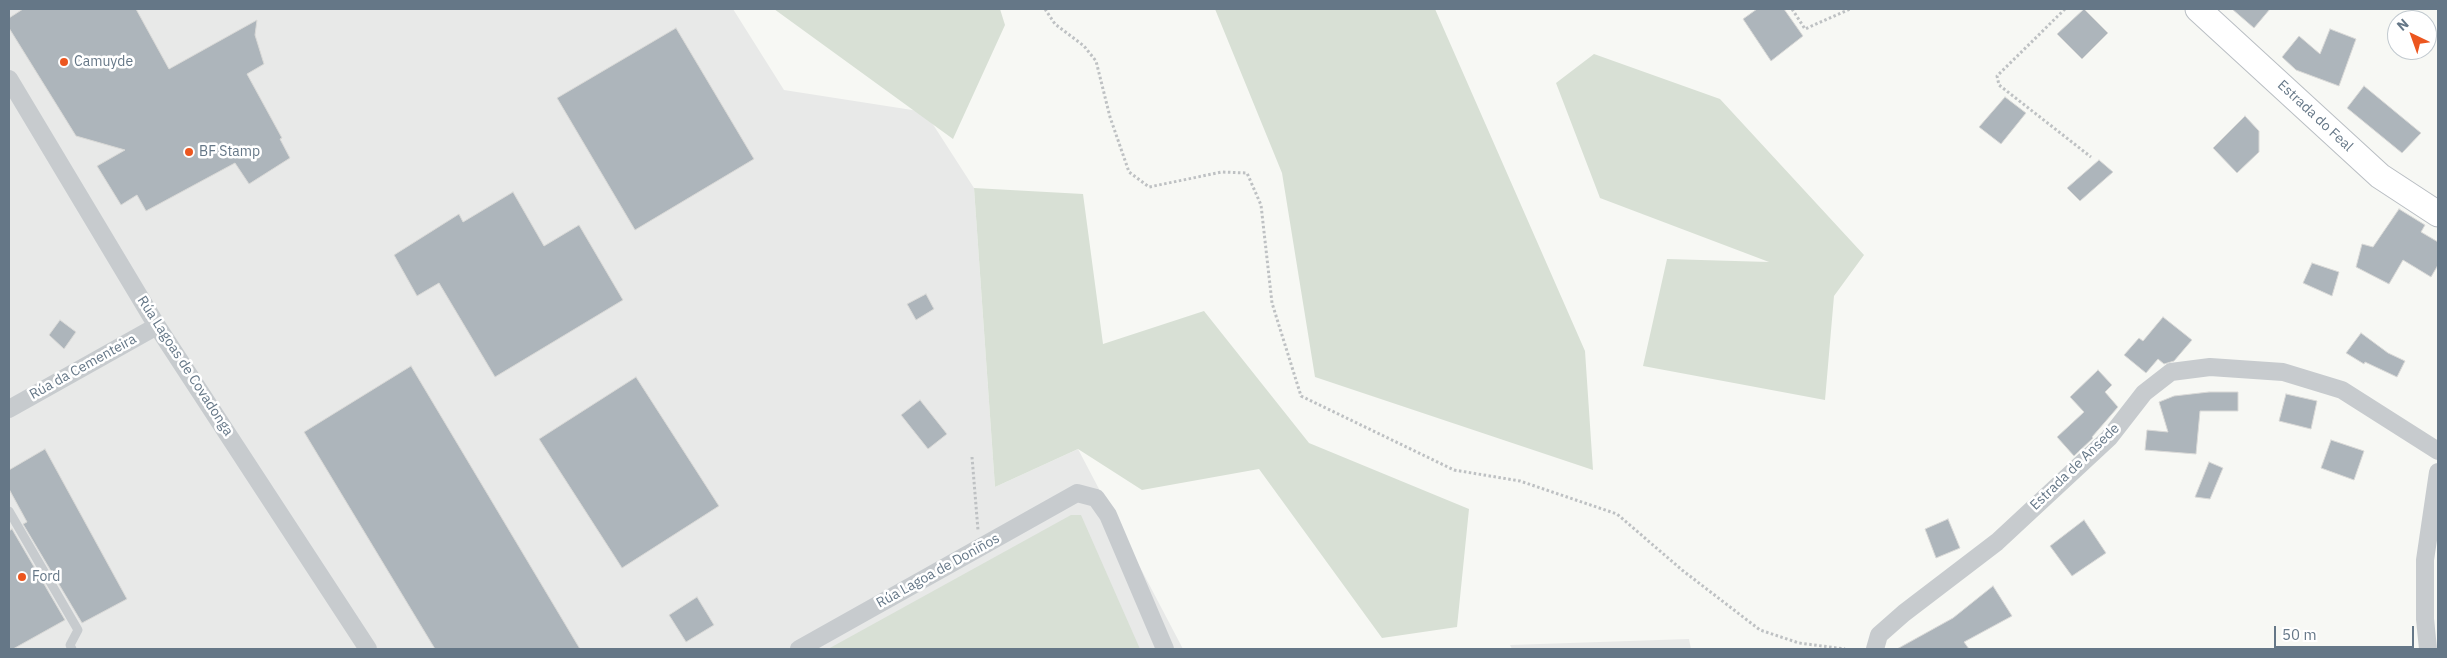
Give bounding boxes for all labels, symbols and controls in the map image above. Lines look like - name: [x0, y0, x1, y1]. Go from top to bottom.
- north arrow: [2387, 10, 2437, 60]
- text: N: [2393, 15, 2412, 35]
- place label: Camuyde: [74, 54, 133, 70]
- marker: Camuyde: [58, 56, 70, 68]
- street label: Estrada do Feal: [2274, 77, 2356, 155]
- place label: BF Stamp: [199, 144, 260, 160]
- marker: BF Stamp: [183, 146, 195, 158]
- street label: Rúa Lagoas de Covadonga: [133, 293, 237, 439]
- street label: Rúa da Cementeira: [27, 331, 139, 403]
- street label: Estrada de Ansede: [2027, 420, 2123, 514]
- street label: Rúa Lagoa de Doniños: [873, 530, 1003, 612]
- place label: Ford: [32, 569, 60, 585]
- marker: Ford: [16, 571, 28, 583]
- scale bar: [2277, 616, 2417, 648]
- text: 50 m: [2282, 625, 2317, 644]

